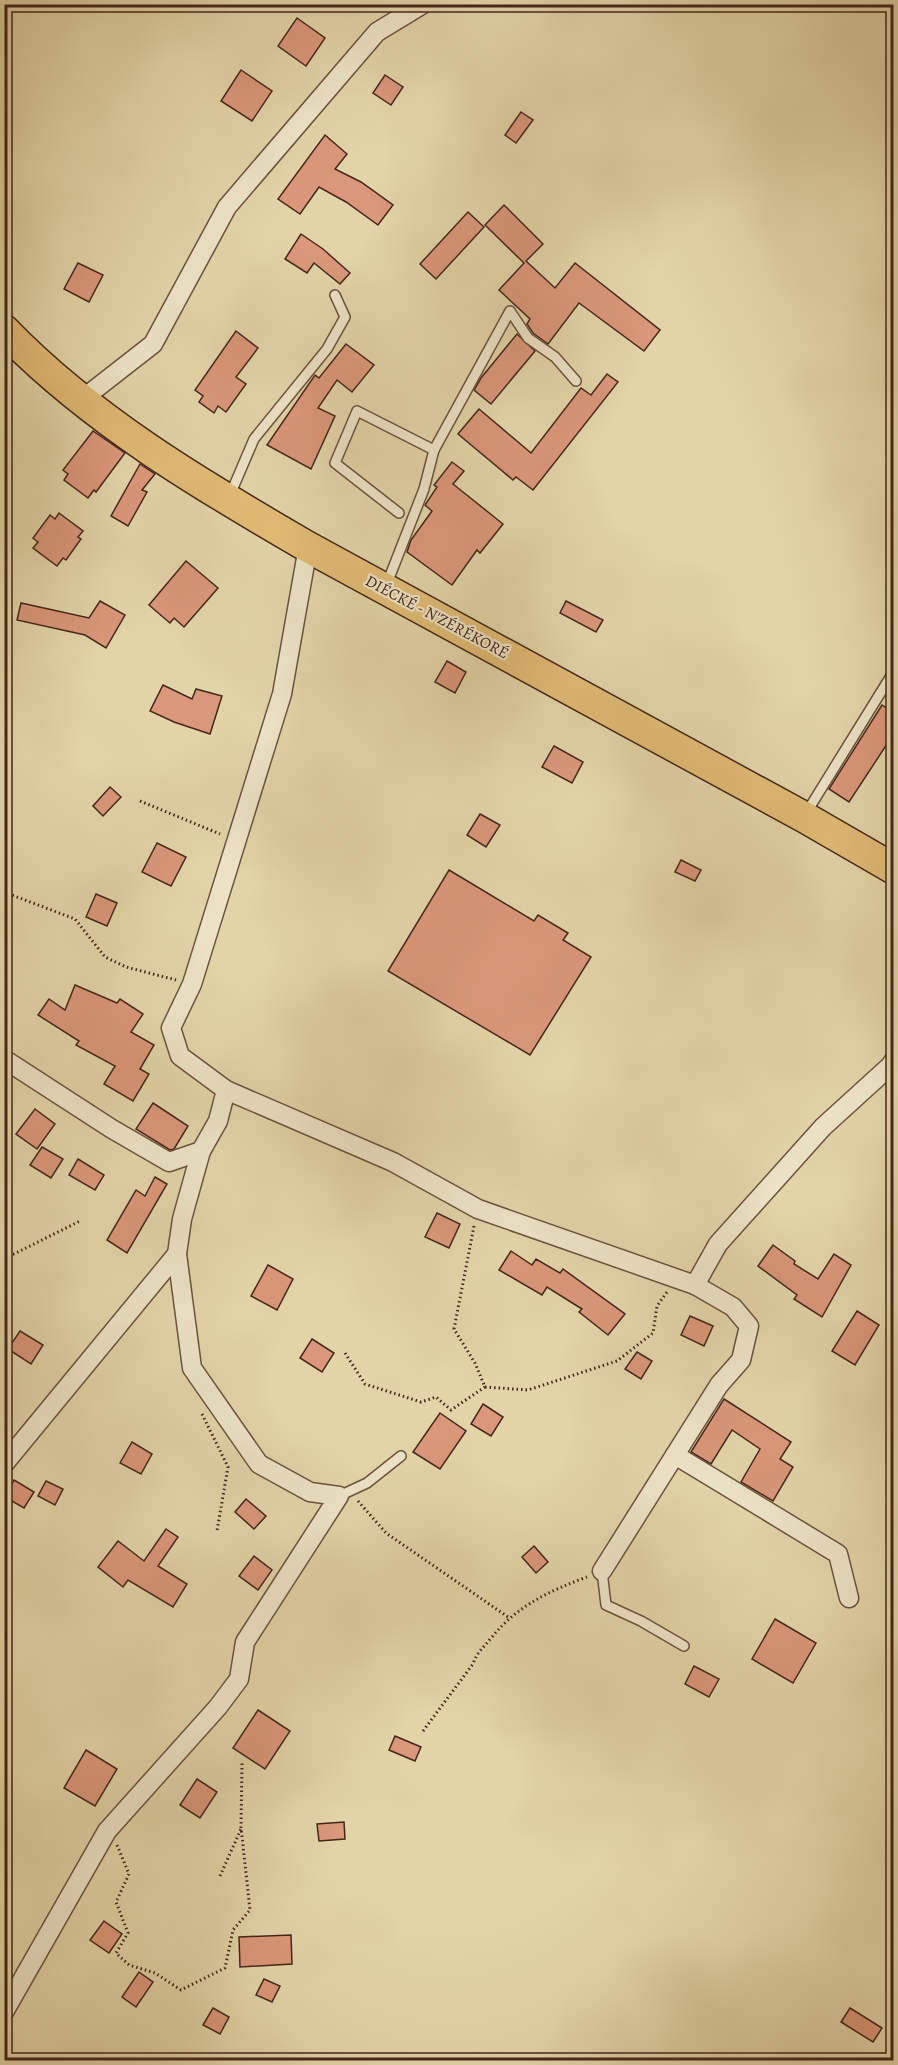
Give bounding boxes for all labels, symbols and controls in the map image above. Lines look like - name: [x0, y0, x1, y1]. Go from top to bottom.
- street label: DIÉCKÉ - N'ZÉRÉKORÉ: [361, 570, 513, 664]

